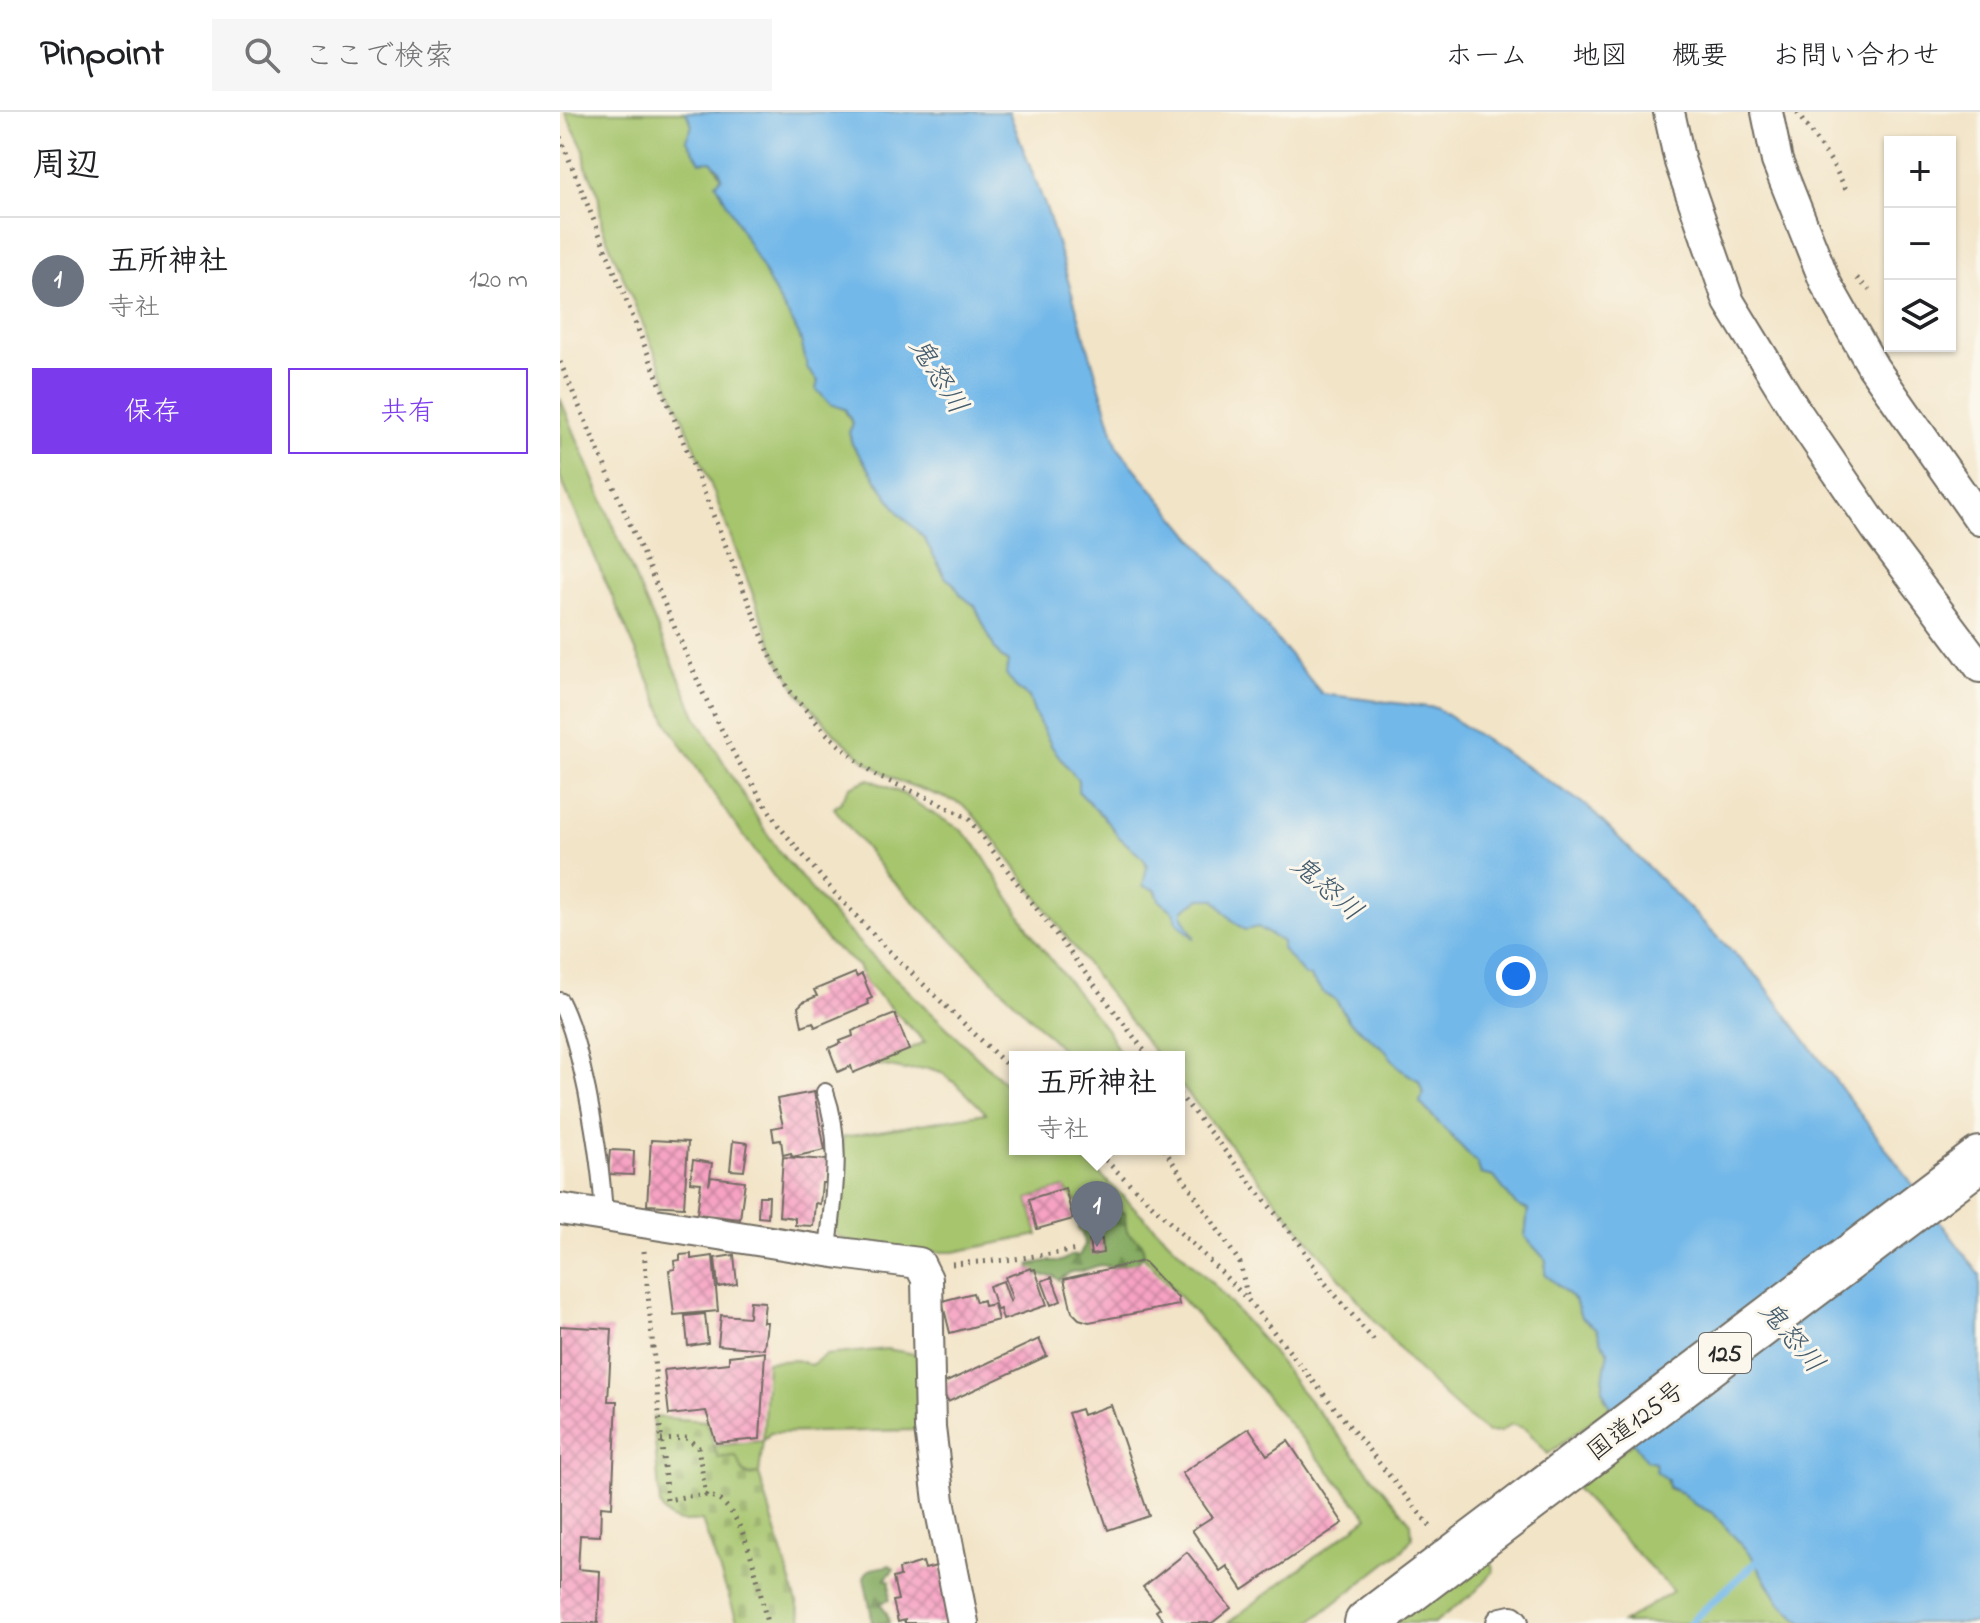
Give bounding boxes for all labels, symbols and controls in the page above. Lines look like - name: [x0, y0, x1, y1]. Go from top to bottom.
- search box: [212, 19, 772, 91]
- text: Pinpoint: [40, 27, 164, 83]
- icon: search: [240, 33, 284, 77]
- text: ここで検索: [304, 36, 454, 80]
- text: ホーム: [1445, 37, 1528, 78]
- text: 地図: [1572, 37, 1628, 78]
- text: 概要: [1672, 37, 1728, 78]
- text: お問い合わせ: [1772, 37, 1940, 78]
- map controls: [1884, 136, 1956, 352]
- button: +: [1884, 136, 1956, 208]
- text: 周辺: [32, 142, 100, 192]
- button: −: [1884, 208, 1956, 280]
- text: 五所神社: [108, 241, 228, 285]
- text: 1: [54, 262, 62, 300]
- text: 120 m: [469, 262, 528, 300]
- button: layers: [1884, 280, 1956, 352]
- text: 寺社: [108, 290, 160, 328]
- water label: 鬼怒川: [897, 330, 977, 423]
- button: 保存: [32, 368, 272, 454]
- button: 共有: [288, 368, 528, 454]
- water label: 鬼怒川: [1281, 847, 1371, 933]
- your location: [1496, 956, 1536, 996]
- popup: [1009, 1051, 1185, 1155]
- text: 五所神社: [1037, 1063, 1157, 1107]
- text: 寺社: [1037, 1112, 1089, 1150]
- pin: 1: [1071, 1181, 1123, 1247]
- water label: 鬼怒川: [1748, 1293, 1833, 1384]
- road number: 125: [1699, 1333, 1751, 1373]
- street label: 国道125号: [1580, 1373, 1694, 1472]

